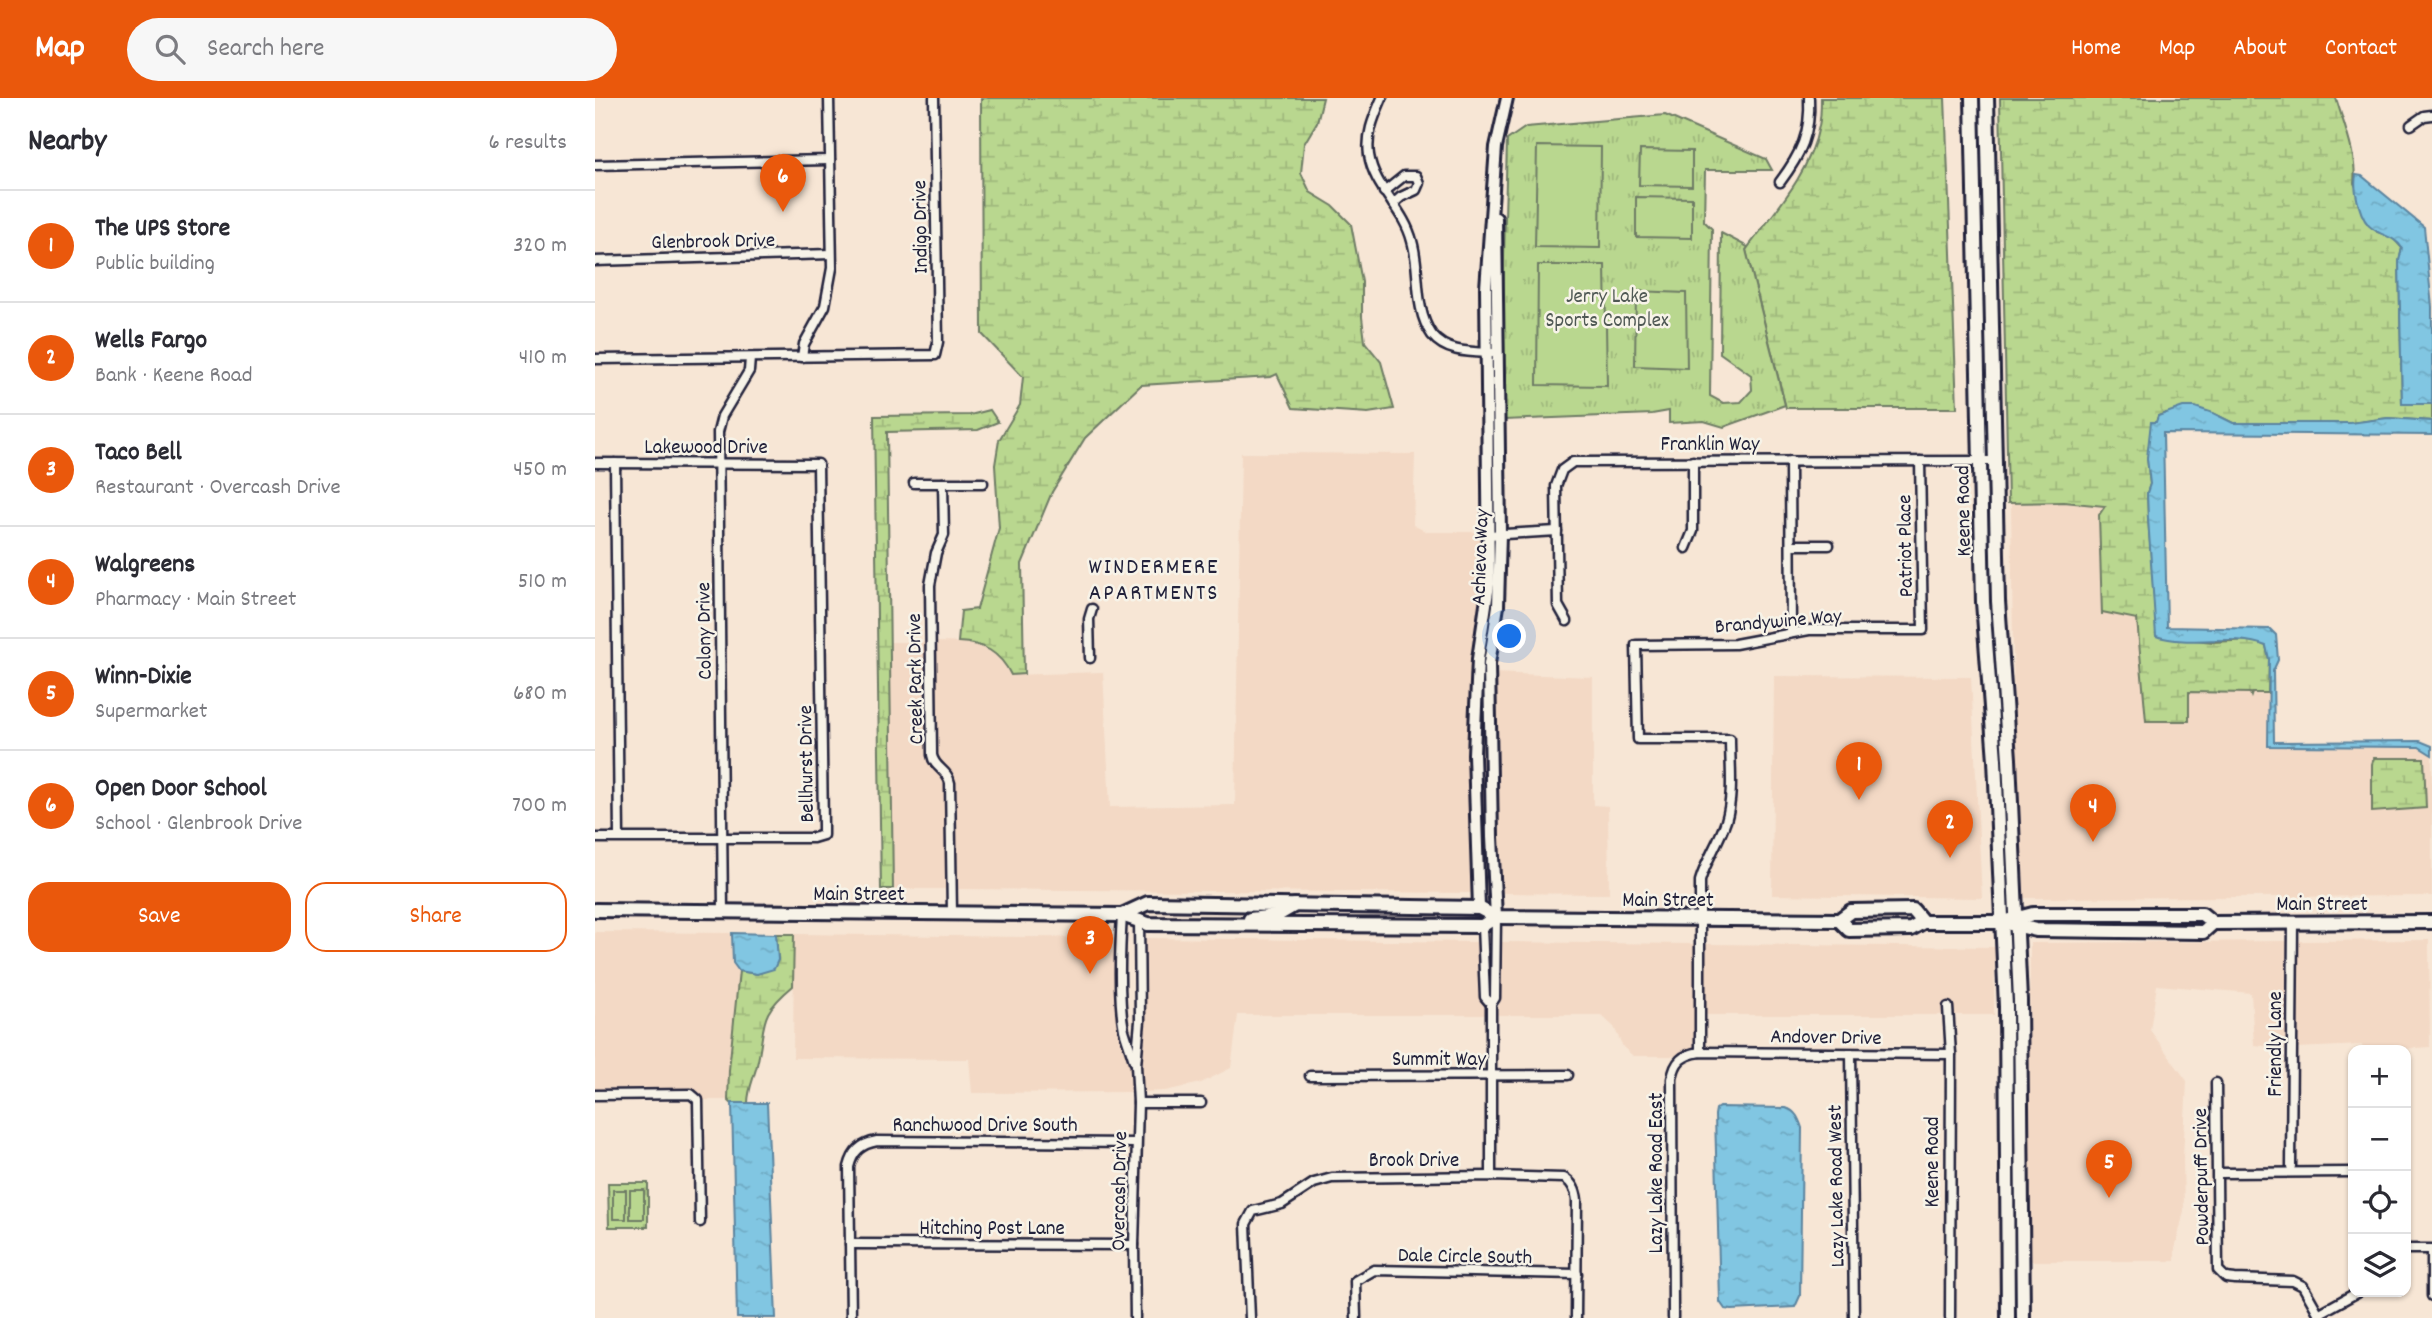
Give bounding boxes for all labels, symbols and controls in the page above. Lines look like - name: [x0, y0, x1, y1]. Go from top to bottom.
- search box: [127, 18, 617, 81]
- text: Map: [35, 26, 85, 73]
- icon: search: [151, 30, 189, 68]
- text: Search here: [207, 31, 325, 68]
- text: Home: [2071, 32, 2121, 66]
- text: Map: [2159, 32, 2195, 66]
- text: About: [2233, 32, 2287, 66]
- text: Contact: [2325, 32, 2397, 66]
- text: Nearby: [28, 122, 106, 165]
- text: 6 results: [489, 127, 567, 160]
- pin: 6: [760, 154, 806, 212]
- street label: Indigo Drive: [906, 180, 938, 274]
- text: The UPS Store: [95, 211, 230, 248]
- street label: Glenbrook Drive: [651, 227, 775, 259]
- text: 1: [48, 230, 54, 263]
- text: 320 m: [513, 230, 567, 263]
- text: Public building: [95, 248, 215, 281]
- park label: Jerry Lake Sports Complex: [1545, 283, 1669, 337]
- text: Wells Fargo: [95, 323, 207, 360]
- text: 2: [46, 342, 56, 375]
- text: 410 m: [519, 342, 567, 375]
- text: Bank · Keene Road: [95, 360, 252, 393]
- street label: Franklin Way: [1660, 431, 1760, 461]
- street label: Lakewood Drive: [644, 434, 768, 464]
- text: Taco Bell: [95, 435, 182, 472]
- text: 3: [46, 454, 56, 487]
- text: 450 m: [513, 454, 567, 487]
- street label: Keene Road: [1949, 465, 1981, 557]
- text: Restaurant · Overcash Drive: [95, 472, 341, 505]
- street label: Patriot Place: [1891, 494, 1923, 598]
- street label: Achieva Way: [1465, 508, 1499, 606]
- text: Walgreens: [95, 547, 195, 584]
- district label: WINDERMERE APARTMENTS: [1089, 552, 1219, 611]
- text: 4: [46, 566, 56, 599]
- text: 510 m: [518, 566, 567, 599]
- street label: Colony Drive: [690, 582, 722, 680]
- text: Pharmacy · Main Street: [95, 584, 297, 617]
- street label: Brandywine Way: [1714, 602, 1843, 643]
- street label: Creek Park Drive: [901, 613, 933, 745]
- your location: [1492, 619, 1526, 653]
- text: Winn-Dixie: [95, 659, 192, 696]
- text: 5: [46, 678, 56, 711]
- text: 680 m: [513, 678, 567, 711]
- text: Supermarket: [95, 696, 207, 729]
- street label: Bellhurst Drive: [792, 705, 824, 823]
- pin: 1: [1836, 742, 1882, 800]
- text: Open Door School: [95, 771, 267, 808]
- pin: 4: [2070, 784, 2116, 842]
- text: 6: [45, 790, 57, 823]
- text: 700 m: [512, 790, 567, 823]
- pin: 2: [1927, 800, 1973, 858]
- text: School · Glenbrook Drive: [95, 808, 302, 841]
- street label: Main Street: [813, 881, 905, 911]
- button: Save: [28, 882, 291, 952]
- button: Share: [305, 882, 567, 952]
- street label: Main Street: [1622, 887, 1714, 917]
- street label: Main Street: [2276, 891, 2368, 921]
- pin: 3: [1067, 916, 1113, 974]
- street label: Friendly Lane: [2262, 991, 2292, 1097]
- street label: Andover Drive: [1770, 1023, 1882, 1055]
- map controls: [2348, 1045, 2411, 1297]
- button: +: [2348, 1045, 2411, 1108]
- street label: Summit Way: [1392, 1046, 1486, 1076]
- street label: Lazy Lake Road East: [1643, 1092, 1673, 1253]
- street label: Lazy Lake Road West: [1822, 1104, 1854, 1268]
- street label: Powderpuff Drive: [2187, 1108, 2219, 1246]
- button: −: [2348, 1108, 2411, 1171]
- street label: Ranchwood Drive South: [892, 1112, 1078, 1142]
- street label: Keene Road: [1919, 1116, 1949, 1208]
- street label: Overcash Drive: [1105, 1131, 1137, 1251]
- pin: 5: [2086, 1140, 2132, 1198]
- street label: Brook Drive: [1369, 1147, 1459, 1177]
- button: locate: [2348, 1171, 2411, 1234]
- street label: Hitching Post Lane: [919, 1215, 1065, 1245]
- button: layers: [2348, 1234, 2411, 1297]
- street label: Dale Circle South: [1398, 1242, 1532, 1274]

